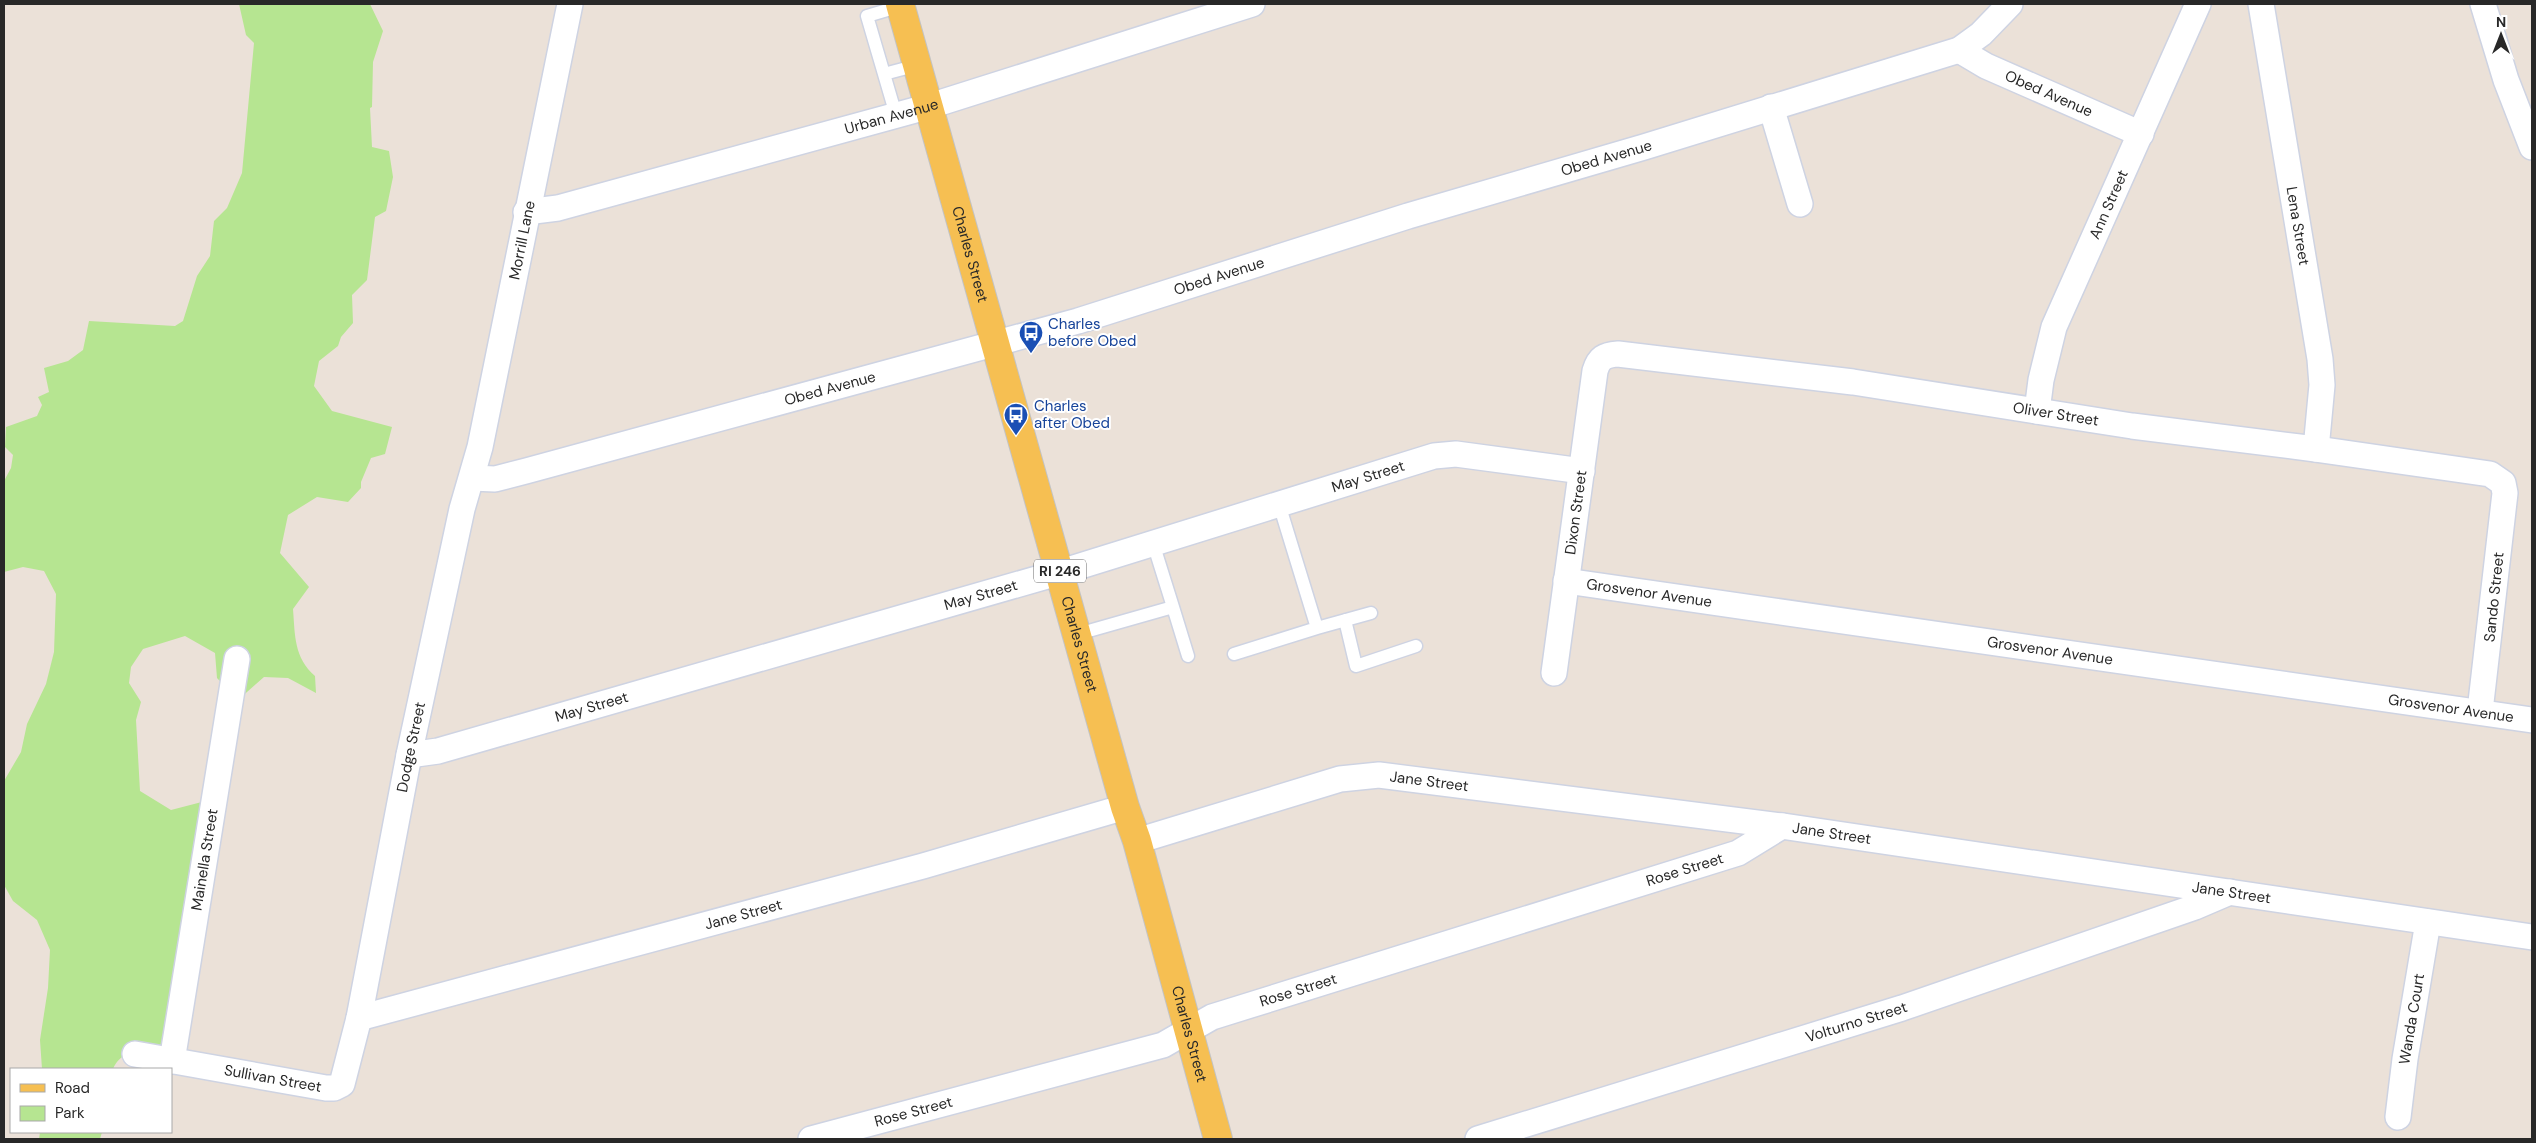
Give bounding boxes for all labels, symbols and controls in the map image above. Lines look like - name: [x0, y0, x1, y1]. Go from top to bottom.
- north arrow: [2476, 10, 2526, 60]
- text: N: [2496, 13, 2506, 31]
- street label: Obed Avenue: [2002, 66, 2096, 122]
- street label: Urban Avenue: [842, 94, 941, 139]
- street label: Obed Avenue: [1558, 135, 1654, 181]
- street label: Ann Street: [2084, 167, 2133, 242]
- street label: Lena Street: [2282, 185, 2314, 267]
- street label: Morrill Lane: [504, 199, 540, 282]
- street label: Charles Street: [947, 204, 993, 305]
- street label: Obed Avenue: [1171, 252, 1267, 300]
- place label: Charles before Obed: [1048, 314, 1136, 351]
- bus stop icon: Charles before Obed: [1018, 320, 1044, 354]
- street label: Obed Avenue: [782, 366, 878, 410]
- place label: Charles after Obed: [1034, 396, 1110, 433]
- street label: Oliver Street: [2011, 397, 2100, 431]
- bus stop icon: Charles after Obed: [1003, 402, 1029, 436]
- street label: May Street: [1329, 456, 1407, 497]
- street label: Dixon Street: [1560, 469, 1591, 556]
- street label: Sando Street: [2479, 551, 2509, 643]
- road number: RI 246: [1034, 560, 1086, 582]
- street label: Grosvenor Avenue: [1585, 574, 1713, 612]
- street label: May Street: [942, 575, 1020, 615]
- street label: Charles Street: [1056, 594, 1102, 695]
- street label: Grosvenor Avenue: [1986, 632, 2114, 670]
- street label: May Street: [552, 687, 631, 727]
- street label: Grosvenor Avenue: [2387, 689, 2515, 727]
- street label: Dodge Street: [392, 700, 430, 794]
- street label: Jane Street: [1389, 766, 1470, 796]
- street label: Mainella Street: [186, 807, 223, 912]
- street label: Jane Street: [1791, 818, 1873, 849]
- street label: Rose Street: [1644, 848, 1726, 891]
- street label: Jane Street: [2191, 877, 2272, 908]
- street label: Jane Street: [702, 894, 784, 934]
- street label: Rose Street: [1257, 969, 1339, 1012]
- street label: Wanda Court: [2394, 972, 2429, 1066]
- street label: Charles Street: [1167, 984, 1212, 1085]
- street label: Volturno Street: [1803, 997, 1910, 1047]
- street label: Sullivan Street: [223, 1060, 323, 1097]
- legend: [10, 1068, 172, 1133]
- text: Road: [55, 1078, 90, 1098]
- street label: Rose Street: [872, 1092, 955, 1132]
- text: Park: [55, 1103, 85, 1123]

